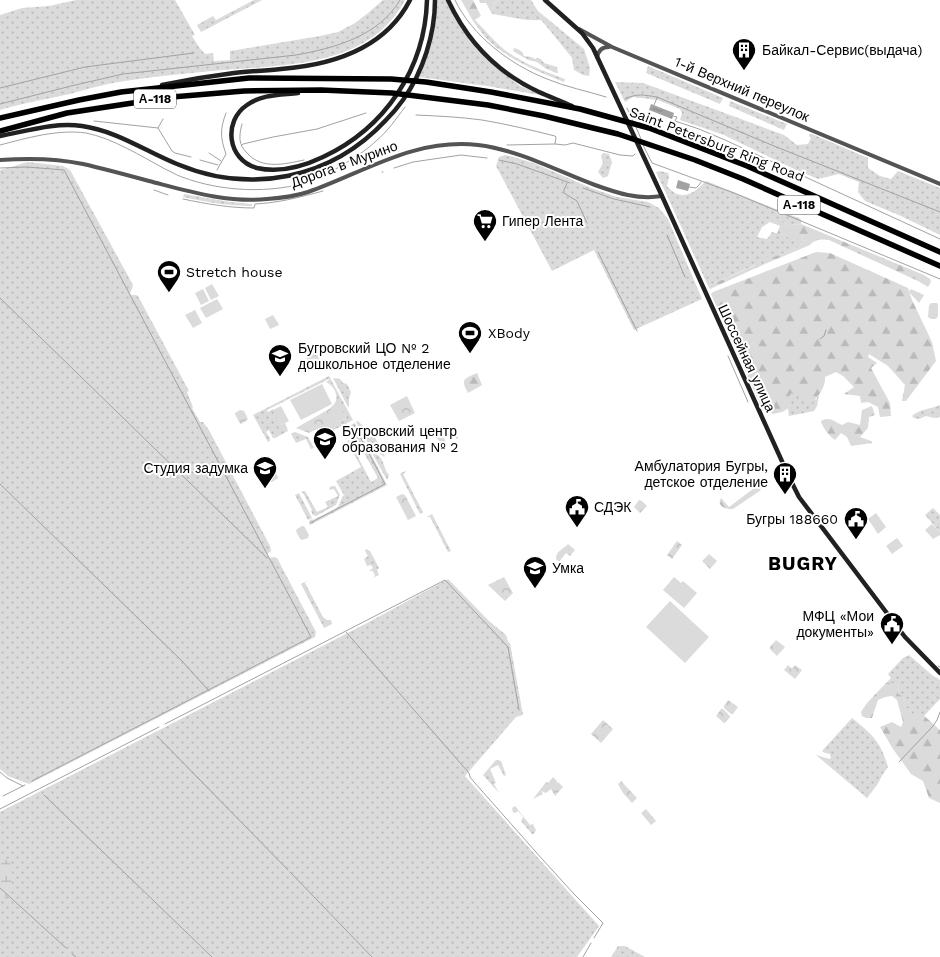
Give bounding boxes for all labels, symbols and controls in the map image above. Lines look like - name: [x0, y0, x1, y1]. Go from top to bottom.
- building icon: Байкал-Сервис(выдача): [731, 37, 757, 71]
- place label: Байкал-Сервис(выдача): [762, 42, 922, 58]
- street label: 1-й Верхний переулок: [672, 53, 813, 125]
- road number: А-118: [134, 90, 176, 108]
- street label: Saint Petersburg Ring Road: [627, 103, 807, 185]
- street label: Дорога в Мурино: [288, 137, 400, 191]
- road number: А-118: [778, 196, 820, 214]
- supermarket icon: Гипер Лента: [472, 208, 498, 242]
- place label: Гипер Лента: [502, 213, 584, 229]
- sports icon: Stretch house: [156, 259, 182, 293]
- place label: Stretch house: [186, 264, 283, 280]
- street label: Шоссейная улица: [715, 302, 779, 414]
- sports icon: XBody: [457, 320, 483, 354]
- place label: XBody: [488, 325, 531, 341]
- place label: Бугровский ЦО № 2 дошкольное отделение: [298, 340, 451, 372]
- school or university icon: Бугровский ЦО № 2 дошкольное отделение: [267, 343, 293, 377]
- place label: Бугровский центр образования № 2: [342, 423, 459, 455]
- school or university icon: Бугровский центр образования № 2: [312, 426, 338, 460]
- school or university icon: Студия задумка: [252, 455, 278, 489]
- place label: Амбулатория Бугры, детское отделение: [635, 458, 768, 490]
- place label: Студия задумка: [143, 460, 248, 476]
- building icon: Амбулатория Бугры, детское отделение: [772, 461, 798, 495]
- public building icon: СДЭК: [564, 494, 590, 528]
- place label: СДЭК: [594, 499, 632, 515]
- public building icon: Бугры 188660: [843, 506, 869, 540]
- place label: Бугры 188660: [746, 511, 838, 527]
- district label: BUGRY: [768, 552, 838, 575]
- school or university icon: Умка: [522, 555, 548, 589]
- place label: Умка: [552, 560, 584, 576]
- place label: МФЦ «Мои документы»: [796, 608, 874, 640]
- public building icon: МФЦ «Мои документы»: [879, 611, 905, 645]

